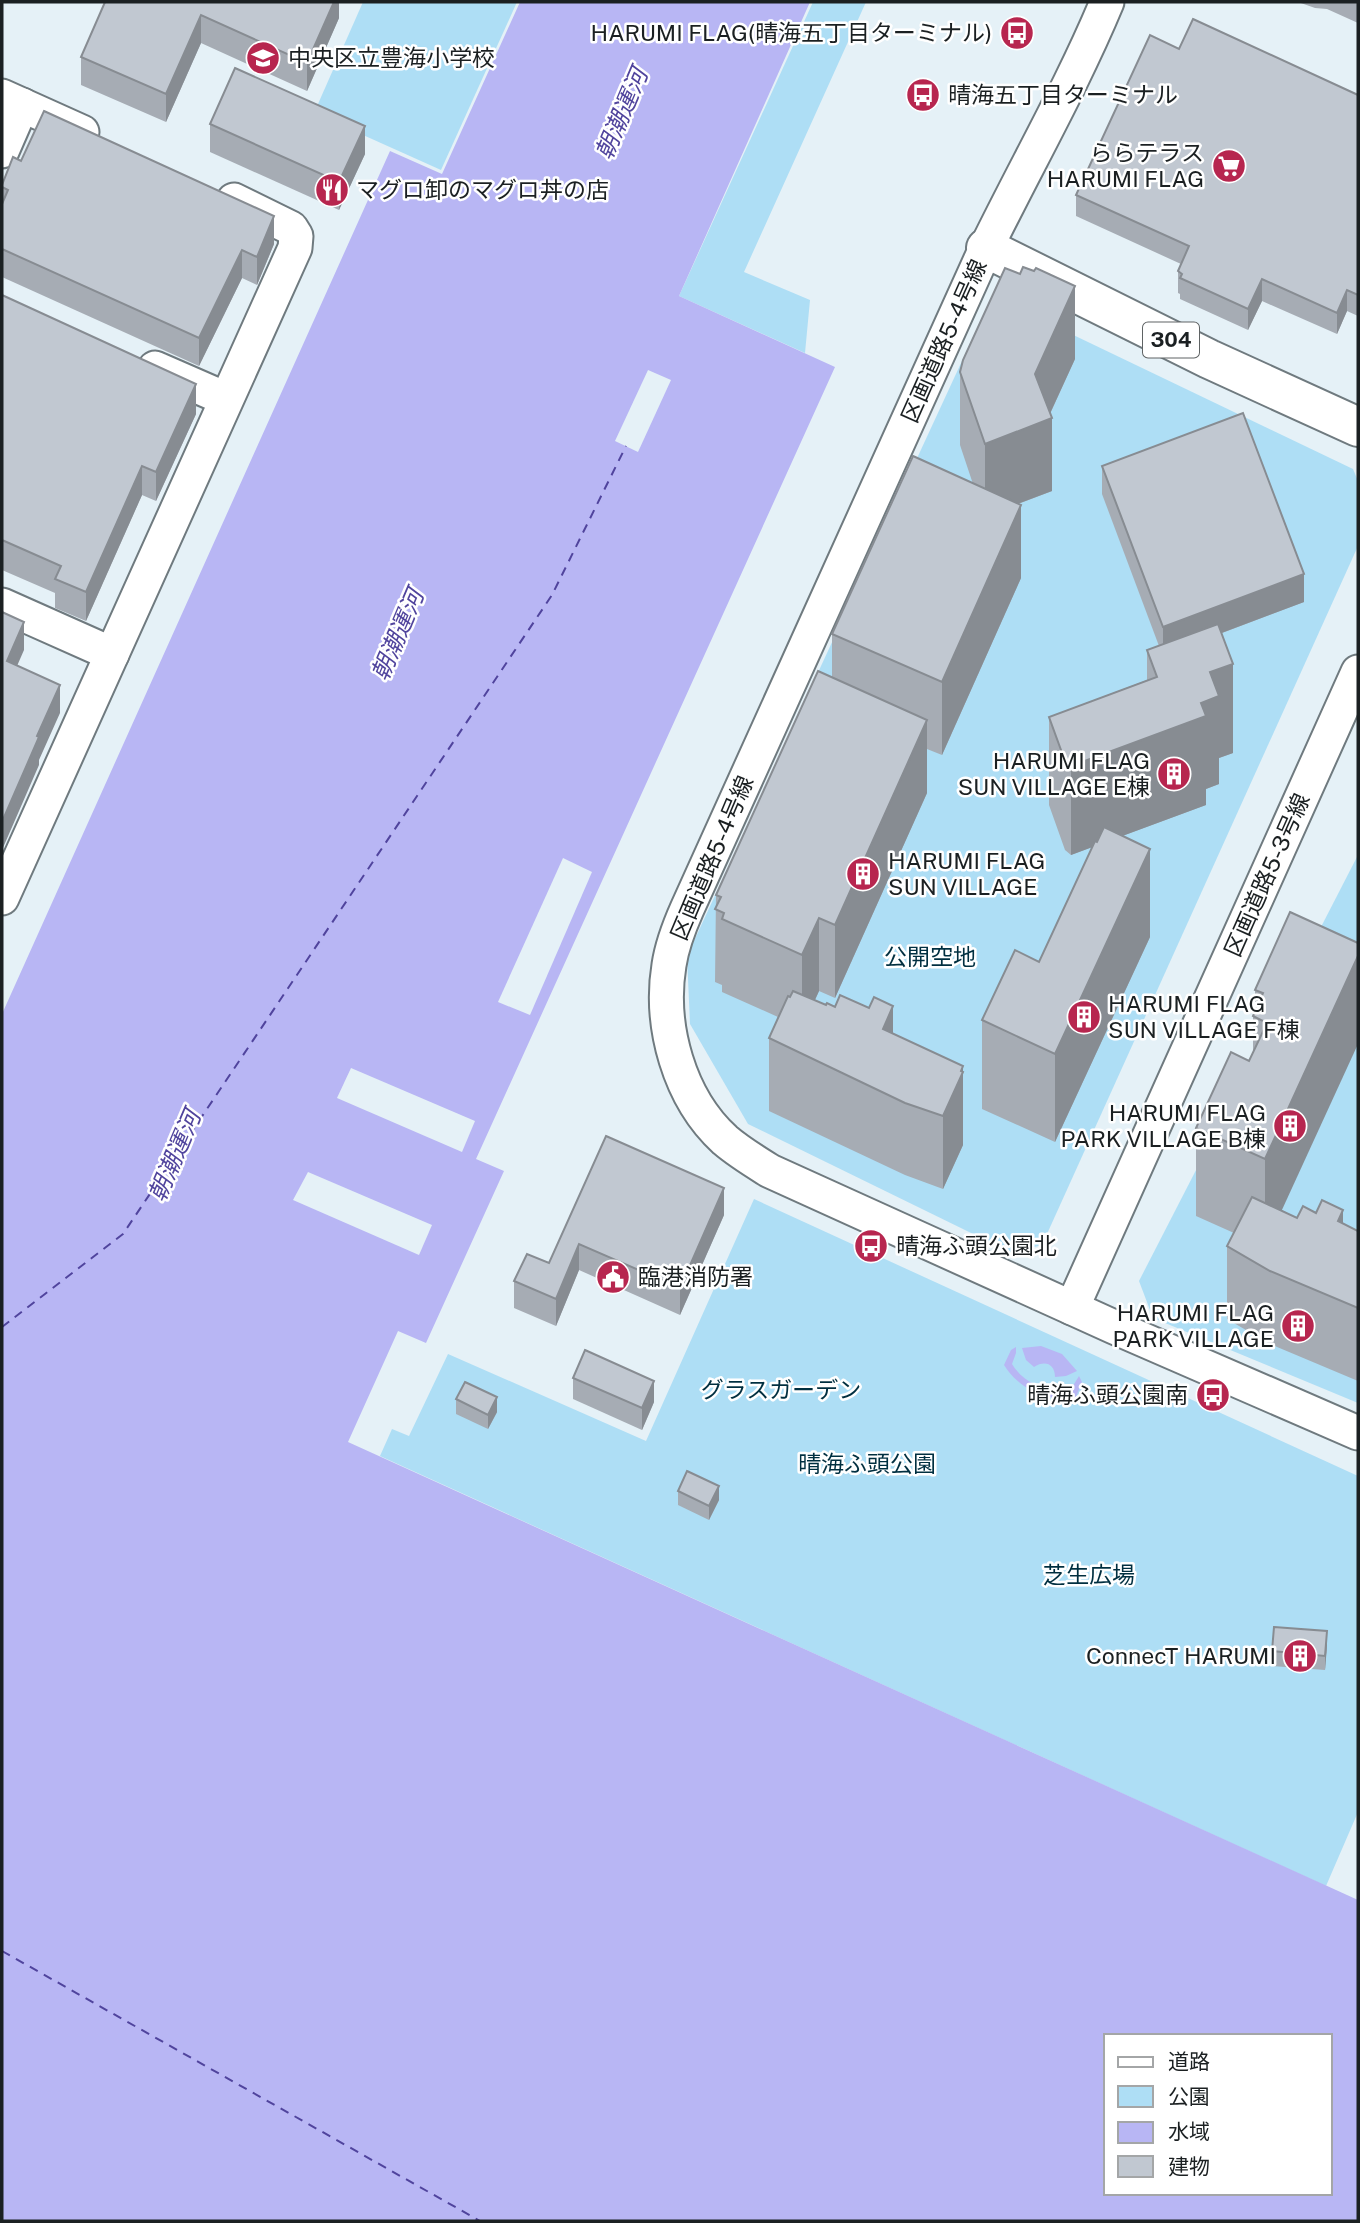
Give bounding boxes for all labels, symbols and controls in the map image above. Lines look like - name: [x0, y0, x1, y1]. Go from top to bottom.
- bus stop icon: HARUMI FLAG(晴海五丁目ターミナル): [998, 14, 1036, 52]
- place label: HARUMI FLAG(晴海五丁目ターミナル): [591, 19, 992, 46]
- school or university icon: 中央区立豊海小学校: [244, 39, 282, 77]
- place label: 中央区立豊海小学校: [288, 44, 495, 71]
- water label: 朝潮運河: [589, 60, 654, 163]
- bus stop icon: 晴海五丁目ターミナル: [904, 76, 942, 114]
- place label: 晴海五丁目ターミナル: [948, 81, 1178, 108]
- place label: ららテラス HARUMI FLAG: [1047, 139, 1204, 192]
- supermarket icon: ららテラス HARUMI FLAG: [1210, 147, 1248, 185]
- restaurant icon: マグロ卸のマグロ丼の店: [313, 171, 351, 209]
- place label: マグロ卸のマグロ丼の店: [356, 176, 609, 203]
- street label: 区画道路5-4号線: [895, 255, 992, 427]
- road number: 304: [1143, 322, 1199, 358]
- water label: 朝潮運河: [365, 581, 430, 684]
- place label: HARUMI FLAG SUN VILLAGE E棟: [958, 747, 1150, 800]
- building icon: HARUMI FLAG SUN VILLAGE E棟: [1155, 755, 1193, 793]
- street label: 区画道路5-4号線: [665, 772, 758, 944]
- street label: 区画道路5-3号線: [1218, 789, 1315, 961]
- place label: HARUMI FLAG SUN VILLAGE: [888, 847, 1045, 900]
- building icon: HARUMI FLAG SUN VILLAGE: [844, 855, 882, 893]
- park label: 公開空地: [884, 943, 976, 970]
- place label: HARUMI FLAG SUN VILLAGE F棟: [1108, 990, 1300, 1043]
- building icon: HARUMI FLAG SUN VILLAGE F棟: [1065, 998, 1103, 1036]
- place label: HARUMI FLAG PARK VILLAGE B棟: [1061, 1099, 1266, 1152]
- water label: 朝潮運河: [142, 1102, 207, 1205]
- building icon: HARUMI FLAG PARK VILLAGE B棟: [1271, 1107, 1309, 1145]
- bus stop icon: 晴海ふ頭公園北: [852, 1227, 890, 1265]
- place label: 晴海ふ頭公園北: [896, 1232, 1057, 1259]
- public building icon: 臨港消防署: [594, 1258, 632, 1296]
- place label: 臨港消防署: [638, 1263, 753, 1290]
- place label: HARUMI FLAG PARK VILLAGE: [1113, 1299, 1274, 1352]
- building icon: HARUMI FLAG PARK VILLAGE: [1279, 1307, 1317, 1345]
- park label: グラスガーデン: [701, 1376, 861, 1403]
- bus stop icon: 晴海ふ頭公園南: [1194, 1376, 1232, 1414]
- place label: 晴海ふ頭公園南: [1027, 1381, 1188, 1408]
- park label: 晴海ふ頭公園: [798, 1450, 936, 1477]
- park label: 芝生広場: [1043, 1561, 1135, 1588]
- building icon: ConnecT HARUMI: [1281, 1637, 1319, 1675]
- place label: ConnecT HARUMI: [1086, 1642, 1276, 1669]
- legend: [1104, 2034, 1332, 2195]
- text: 道路: [1168, 2049, 1210, 2074]
- text: 公園: [1168, 2084, 1210, 2109]
- text: 水域: [1168, 2119, 1210, 2144]
- text: 建物: [1168, 2154, 1210, 2179]

